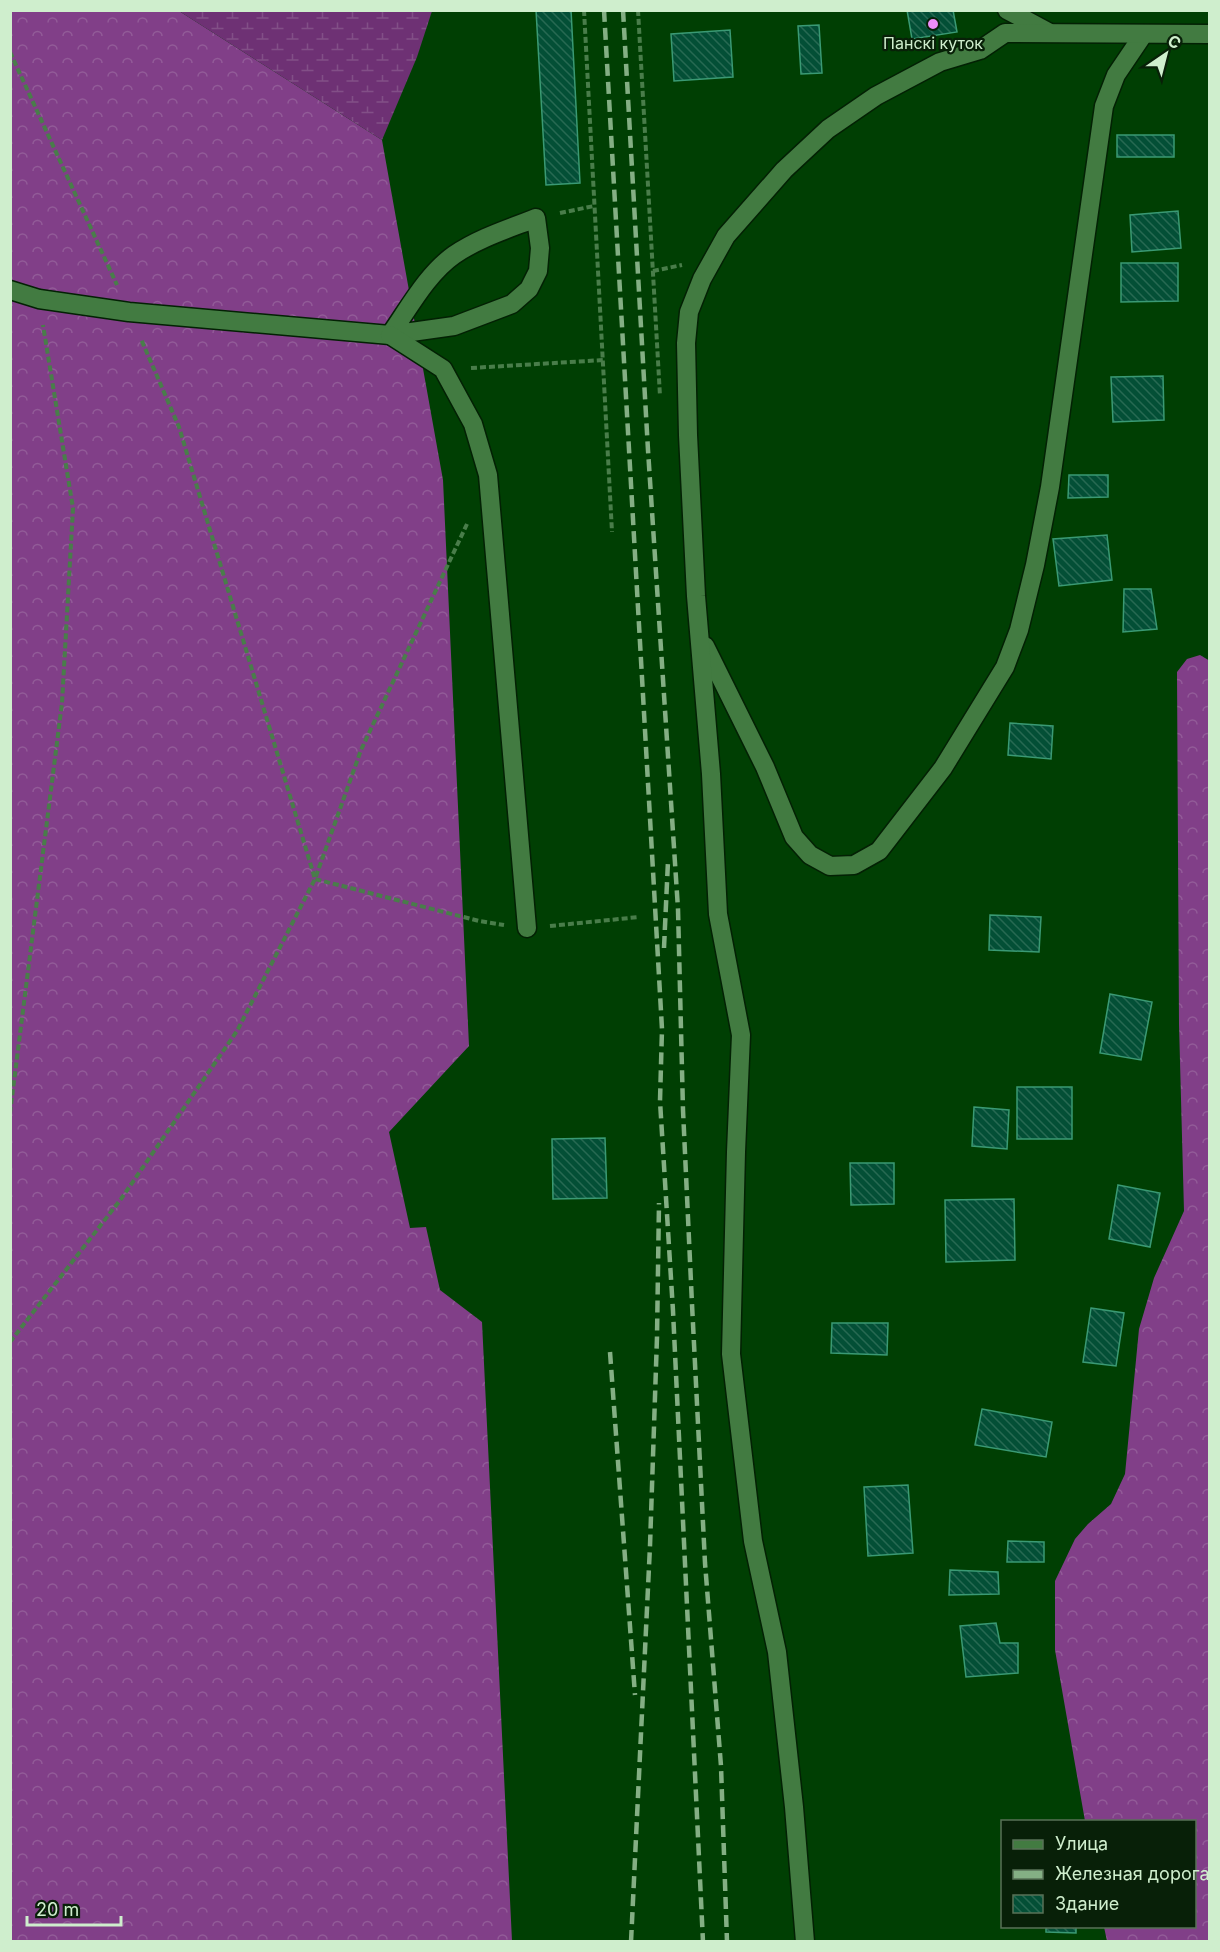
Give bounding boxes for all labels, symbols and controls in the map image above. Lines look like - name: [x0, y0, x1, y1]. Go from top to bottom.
- marker: Панскі куток: [926, 17, 940, 31]
- north arrow: [1136, 24, 1196, 84]
- text: С: [1164, 30, 1185, 53]
- place label: Панскі куток: [883, 33, 983, 53]
- legend: [1001, 1820, 1196, 1928]
- text: Улица: [1055, 1833, 1108, 1854]
- text: Железная дорога: [1055, 1863, 1210, 1884]
- scale bar: [27, 1889, 122, 1927]
- text: Здание: [1055, 1893, 1119, 1914]
- text: 20 m: [36, 1899, 79, 1920]

